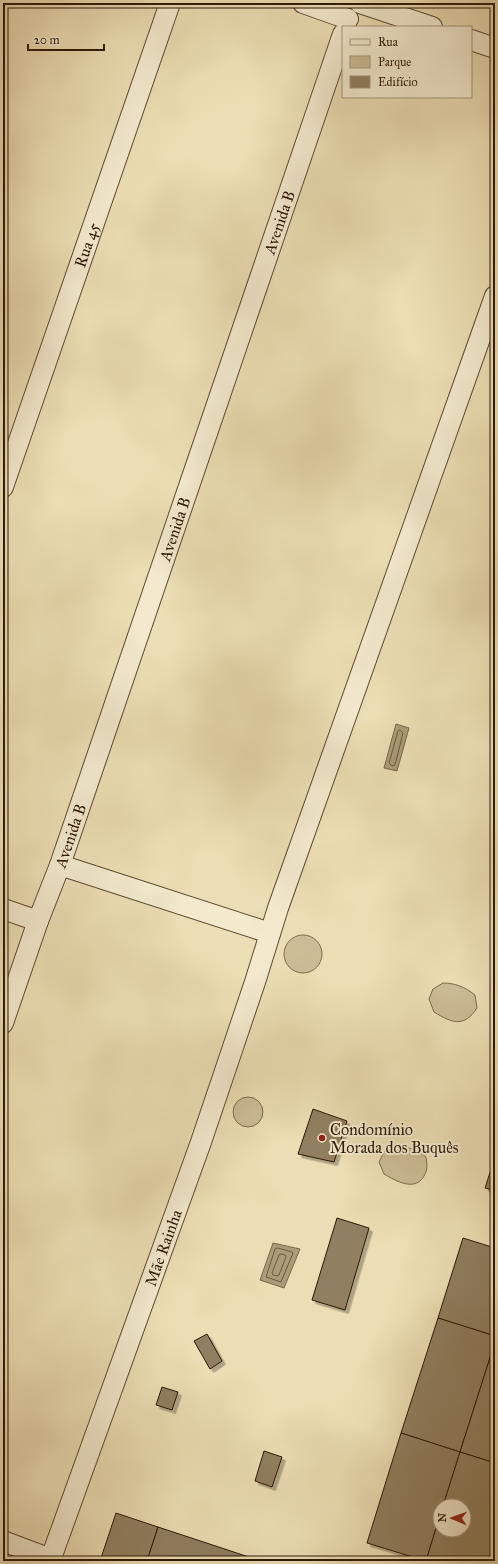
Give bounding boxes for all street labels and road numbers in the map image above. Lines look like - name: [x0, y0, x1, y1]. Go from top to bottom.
- street label: Avenida B: [259, 188, 299, 258]
- street label: Rua 45: [70, 220, 104, 270]
- street label: Avenida B: [155, 495, 195, 564]
- street label: Avenida B: [50, 801, 90, 871]
- street label: Mãe Rainha: [141, 1207, 186, 1289]

